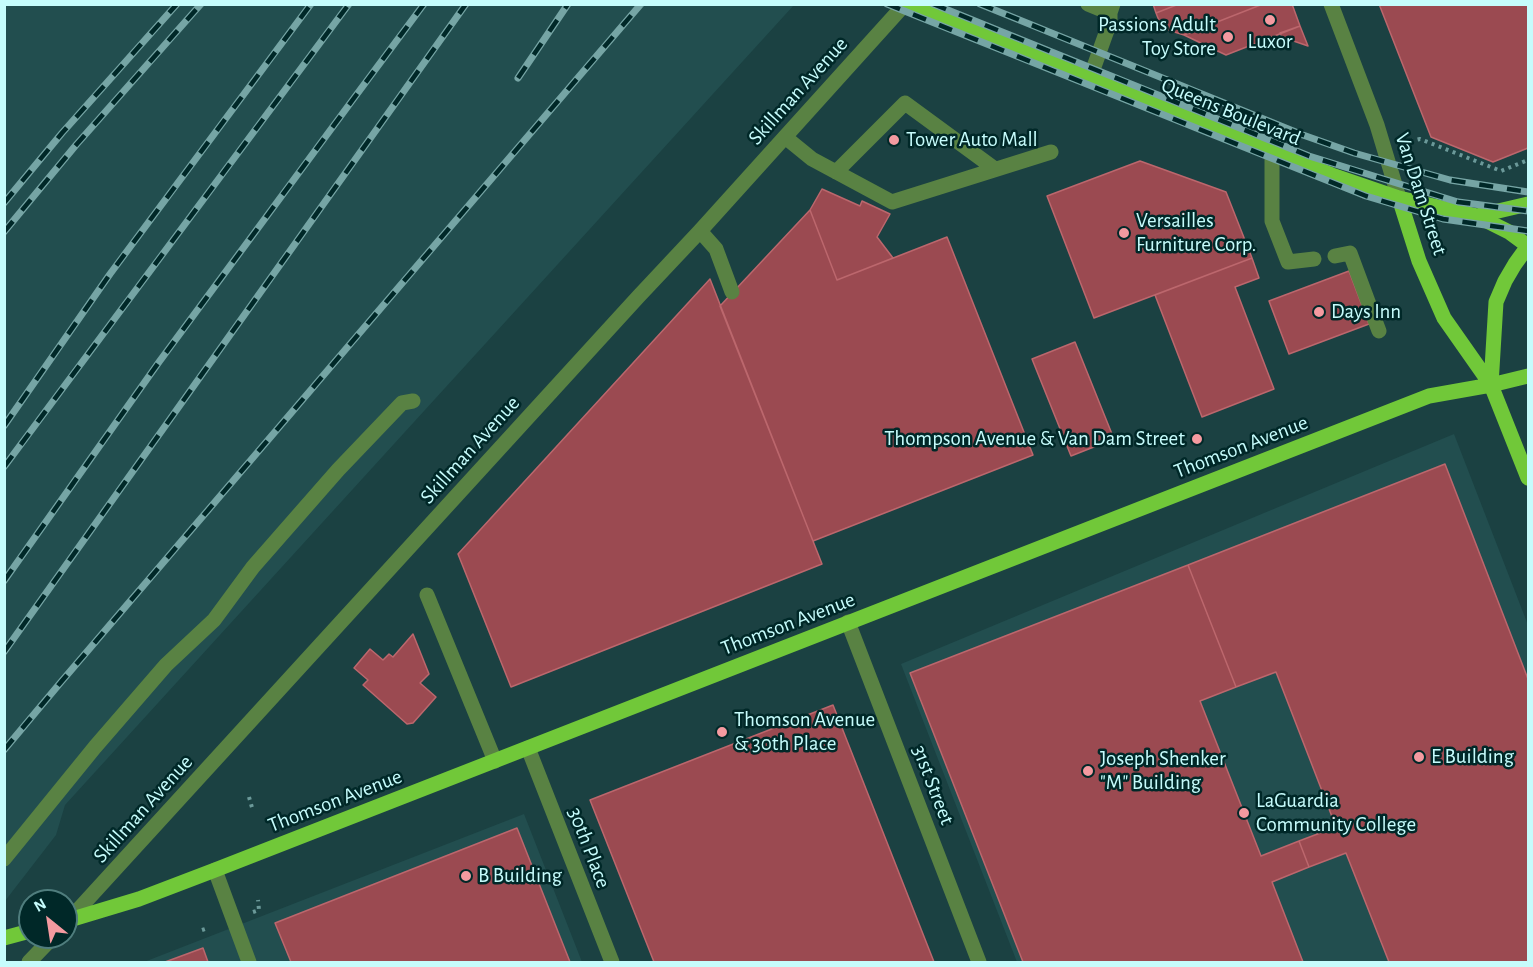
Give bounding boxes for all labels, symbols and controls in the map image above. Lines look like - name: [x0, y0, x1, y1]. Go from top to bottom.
- place label: Passions Adult Toy Store: [1098, 12, 1216, 62]
- marker: Luxor: [1263, 13, 1277, 27]
- place label: Luxor: [1247, 29, 1293, 55]
- marker: Passions Adult Toy Store: [1221, 30, 1235, 44]
- street label: Skillman Avenue: [743, 32, 853, 150]
- street label: Queens Boulevard: [1158, 73, 1304, 151]
- place label: Tower Auto Mall: [906, 127, 1038, 153]
- street label: Van Dam Street: [1389, 130, 1453, 258]
- marker: Tower Auto Mall: [887, 133, 901, 147]
- place label: Versailles Furniture Corp.: [1136, 208, 1256, 258]
- marker: Versailles Furniture Corp.: [1117, 226, 1131, 240]
- place label: Days Inn: [1331, 299, 1401, 325]
- marker: Days Inn: [1312, 305, 1326, 319]
- street label: Skillman Avenue: [415, 391, 525, 509]
- street label: Thomson Avenue: [1171, 410, 1311, 484]
- place label: Thompson Avenue & Van Dam Street: [884, 426, 1185, 452]
- marker: Thompson Avenue & Van Dam Street: [1190, 432, 1204, 446]
- street label: Thomson Avenue: [718, 587, 858, 661]
- place label: Thomson Avenue & 30th Place: [734, 707, 875, 757]
- marker: Thomson Avenue & 30th Place: [715, 725, 729, 739]
- street label: 31st Street: [906, 742, 960, 828]
- place label: E Building: [1431, 744, 1514, 770]
- place label: Joseph Shenker "M" Building: [1100, 746, 1226, 796]
- street label: Skillman Avenue: [88, 750, 198, 868]
- marker: E Building: [1412, 750, 1426, 764]
- street label: Thomson Avenue: [265, 764, 405, 838]
- marker: Joseph Shenker "M" Building: [1081, 764, 1095, 778]
- place label: LaGuardia Community College: [1256, 788, 1416, 838]
- street label: 30th Place: [562, 804, 616, 892]
- marker: LaGuardia Community College: [1237, 806, 1251, 820]
- place label: B Building: [478, 863, 562, 889]
- marker: B Building: [459, 869, 473, 883]
- north arrow: [18, 889, 78, 949]
- text: N: [31, 895, 49, 915]

